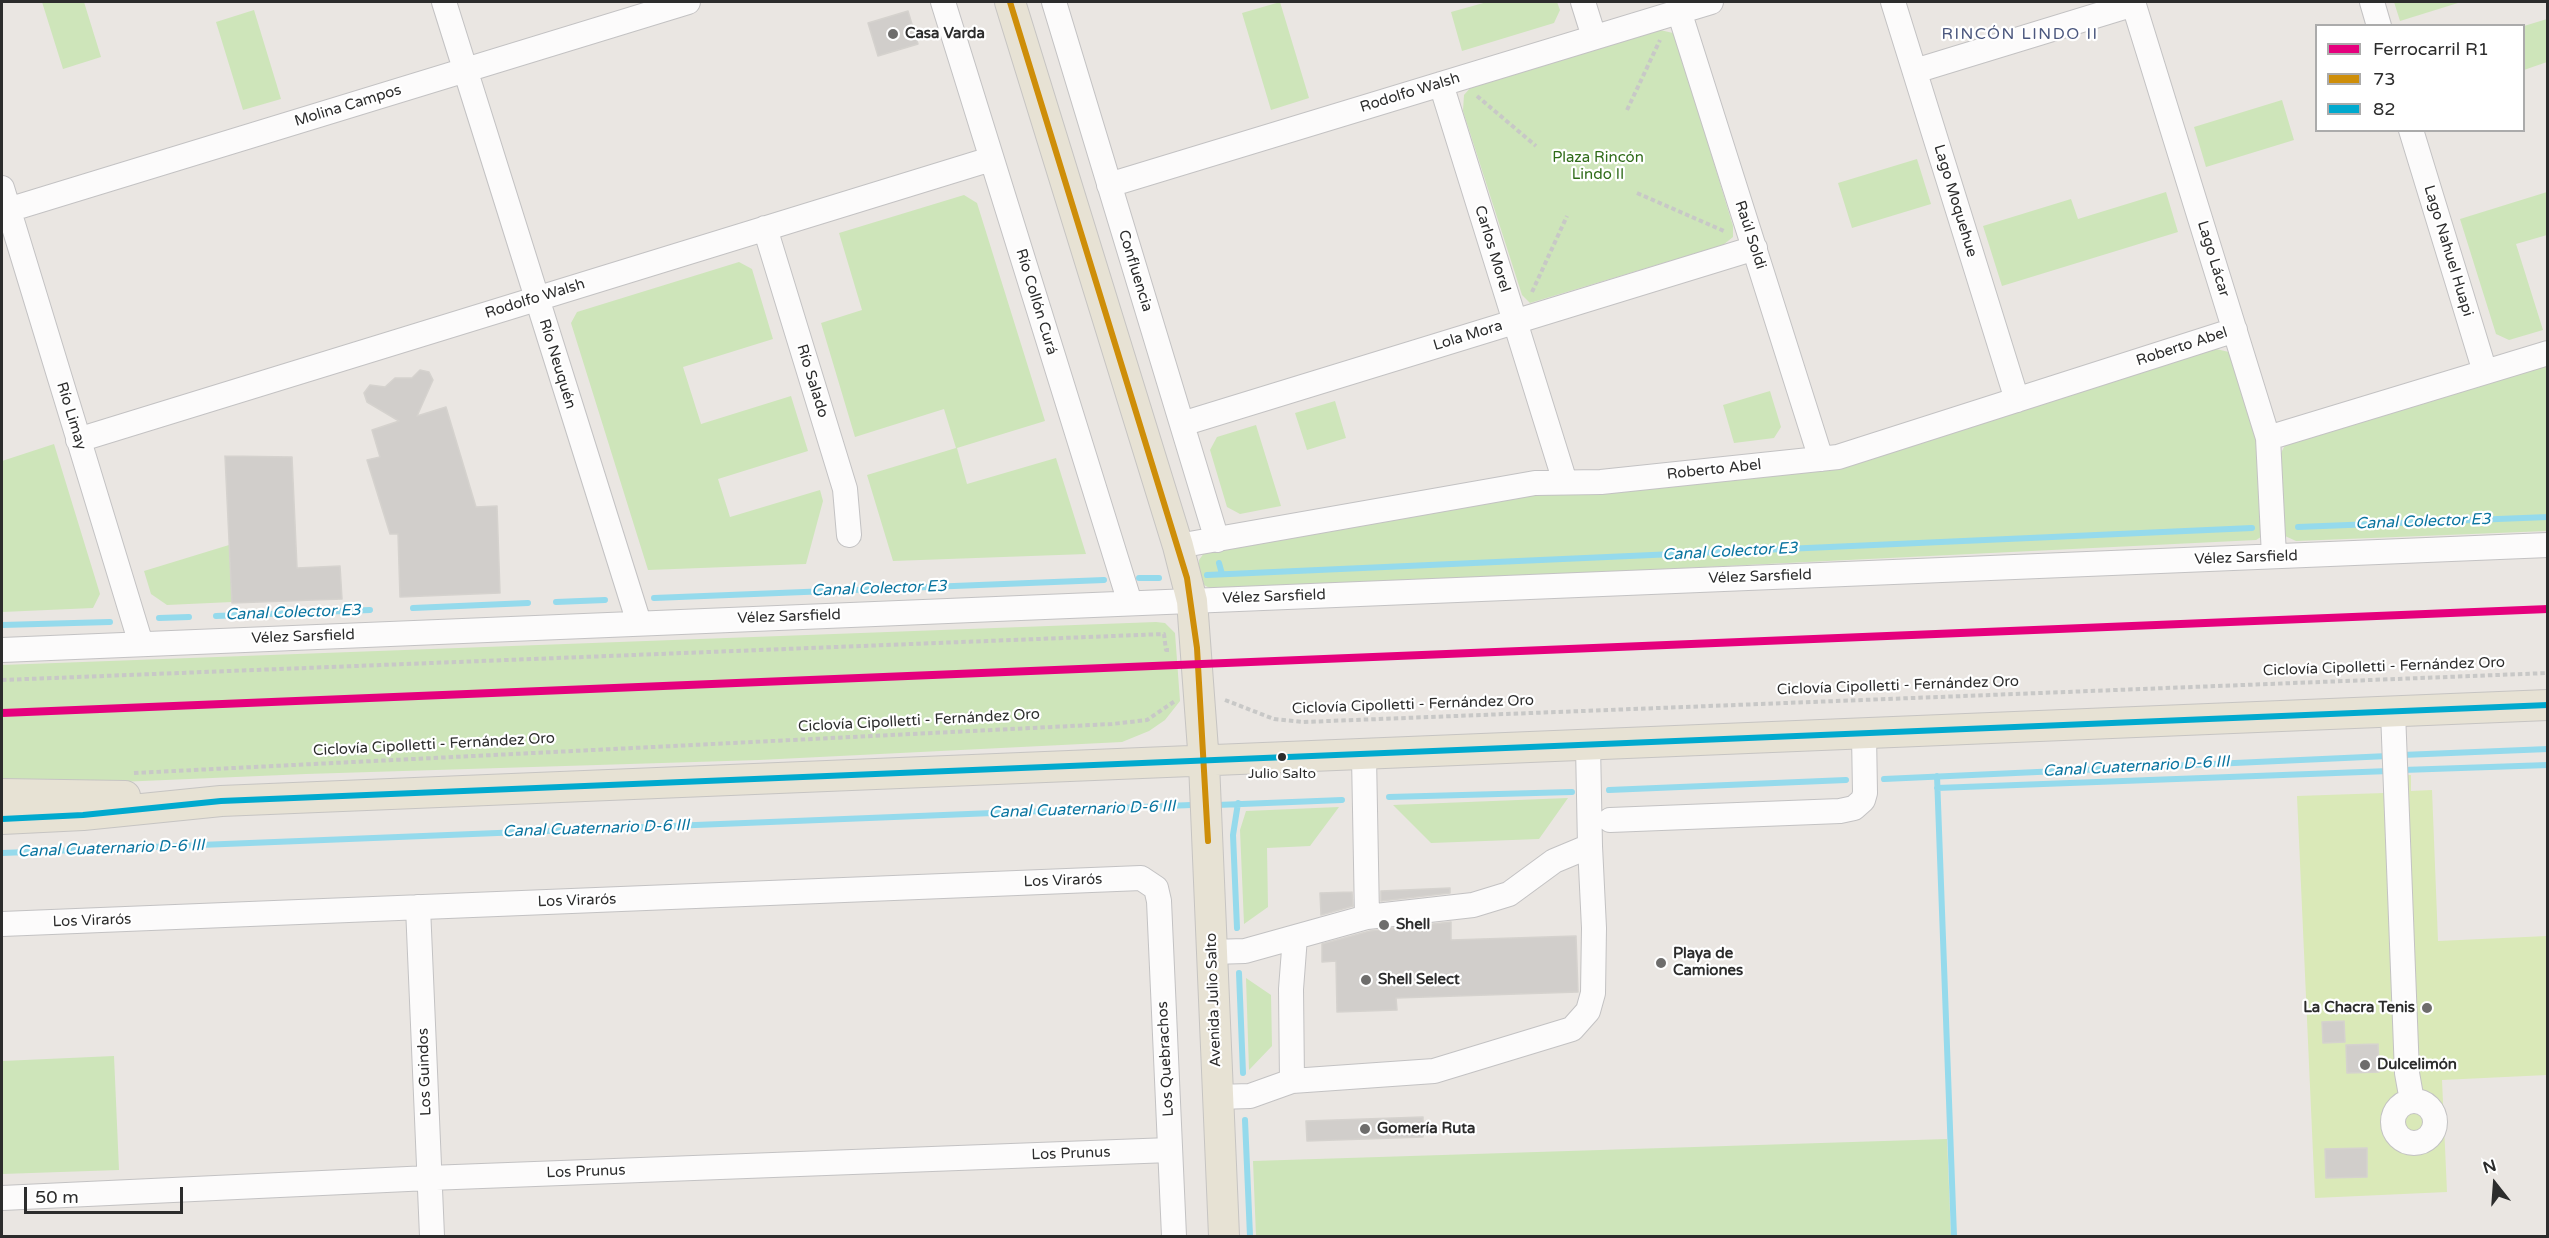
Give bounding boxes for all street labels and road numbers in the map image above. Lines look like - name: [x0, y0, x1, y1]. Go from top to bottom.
- street label: Rodolfo Walsh: [1358, 69, 1462, 117]
- street label: Molina Campos: [292, 81, 404, 131]
- street label: Lago Moquehue: [1929, 143, 1981, 259]
- street label: Lago Nahuel Huapi: [2419, 183, 2477, 319]
- street label: Raúl Soldi: [1730, 198, 1770, 272]
- street label: Carlos Morel: [1470, 203, 1514, 295]
- street label: Lago Lácar: [2193, 219, 2233, 299]
- street label: Confluencia: [1114, 228, 1156, 314]
- street label: Río Collón Curá: [1011, 247, 1061, 357]
- street label: Rodolfo Walsh: [483, 275, 587, 323]
- street label: Río Neuquén: [535, 317, 579, 411]
- street label: Lola Mora: [1431, 317, 1505, 355]
- street label: Roberto Abel: [2134, 324, 2230, 370]
- street label: Río Salado: [792, 342, 832, 420]
- street label: Río Limay: [52, 380, 90, 452]
- street label: Roberto Abel: [1666, 456, 1762, 484]
- street label: Vélez Sarsfield: [2194, 547, 2298, 569]
- street label: Vélez Sarsfield: [1708, 566, 1812, 588]
- street label: Vélez Sarsfield: [1222, 586, 1326, 608]
- street label: Vélez Sarsfield: [737, 606, 841, 628]
- street label: Vélez Sarsfield: [251, 626, 355, 648]
- street label: Ciclovía Cipolletti - Fernández Oro: [2263, 654, 2505, 680]
- street label: Ciclovía Cipolletti - Fernández Oro: [1777, 673, 2019, 699]
- street label: Ciclovía Cipolletti - Fernández Oro: [1292, 692, 1534, 718]
- street label: Ciclovía Cipolletti - Fernández Oro: [798, 706, 1040, 736]
- street label: Ciclovía Cipolletti - Fernández Oro: [313, 730, 555, 760]
- street label: Los Virarós: [1023, 871, 1103, 891]
- street label: Los Virarós: [537, 891, 617, 911]
- street label: Los Virarós: [52, 911, 132, 931]
- street label: Avenida Julio Salto: [1203, 933, 1225, 1067]
- street label: Los Quebrachos: [1154, 1001, 1178, 1117]
- street label: Los Guindos: [414, 1028, 436, 1116]
- street label: Los Prunus: [1031, 1144, 1111, 1164]
- street label: Los Prunus: [546, 1162, 626, 1182]

